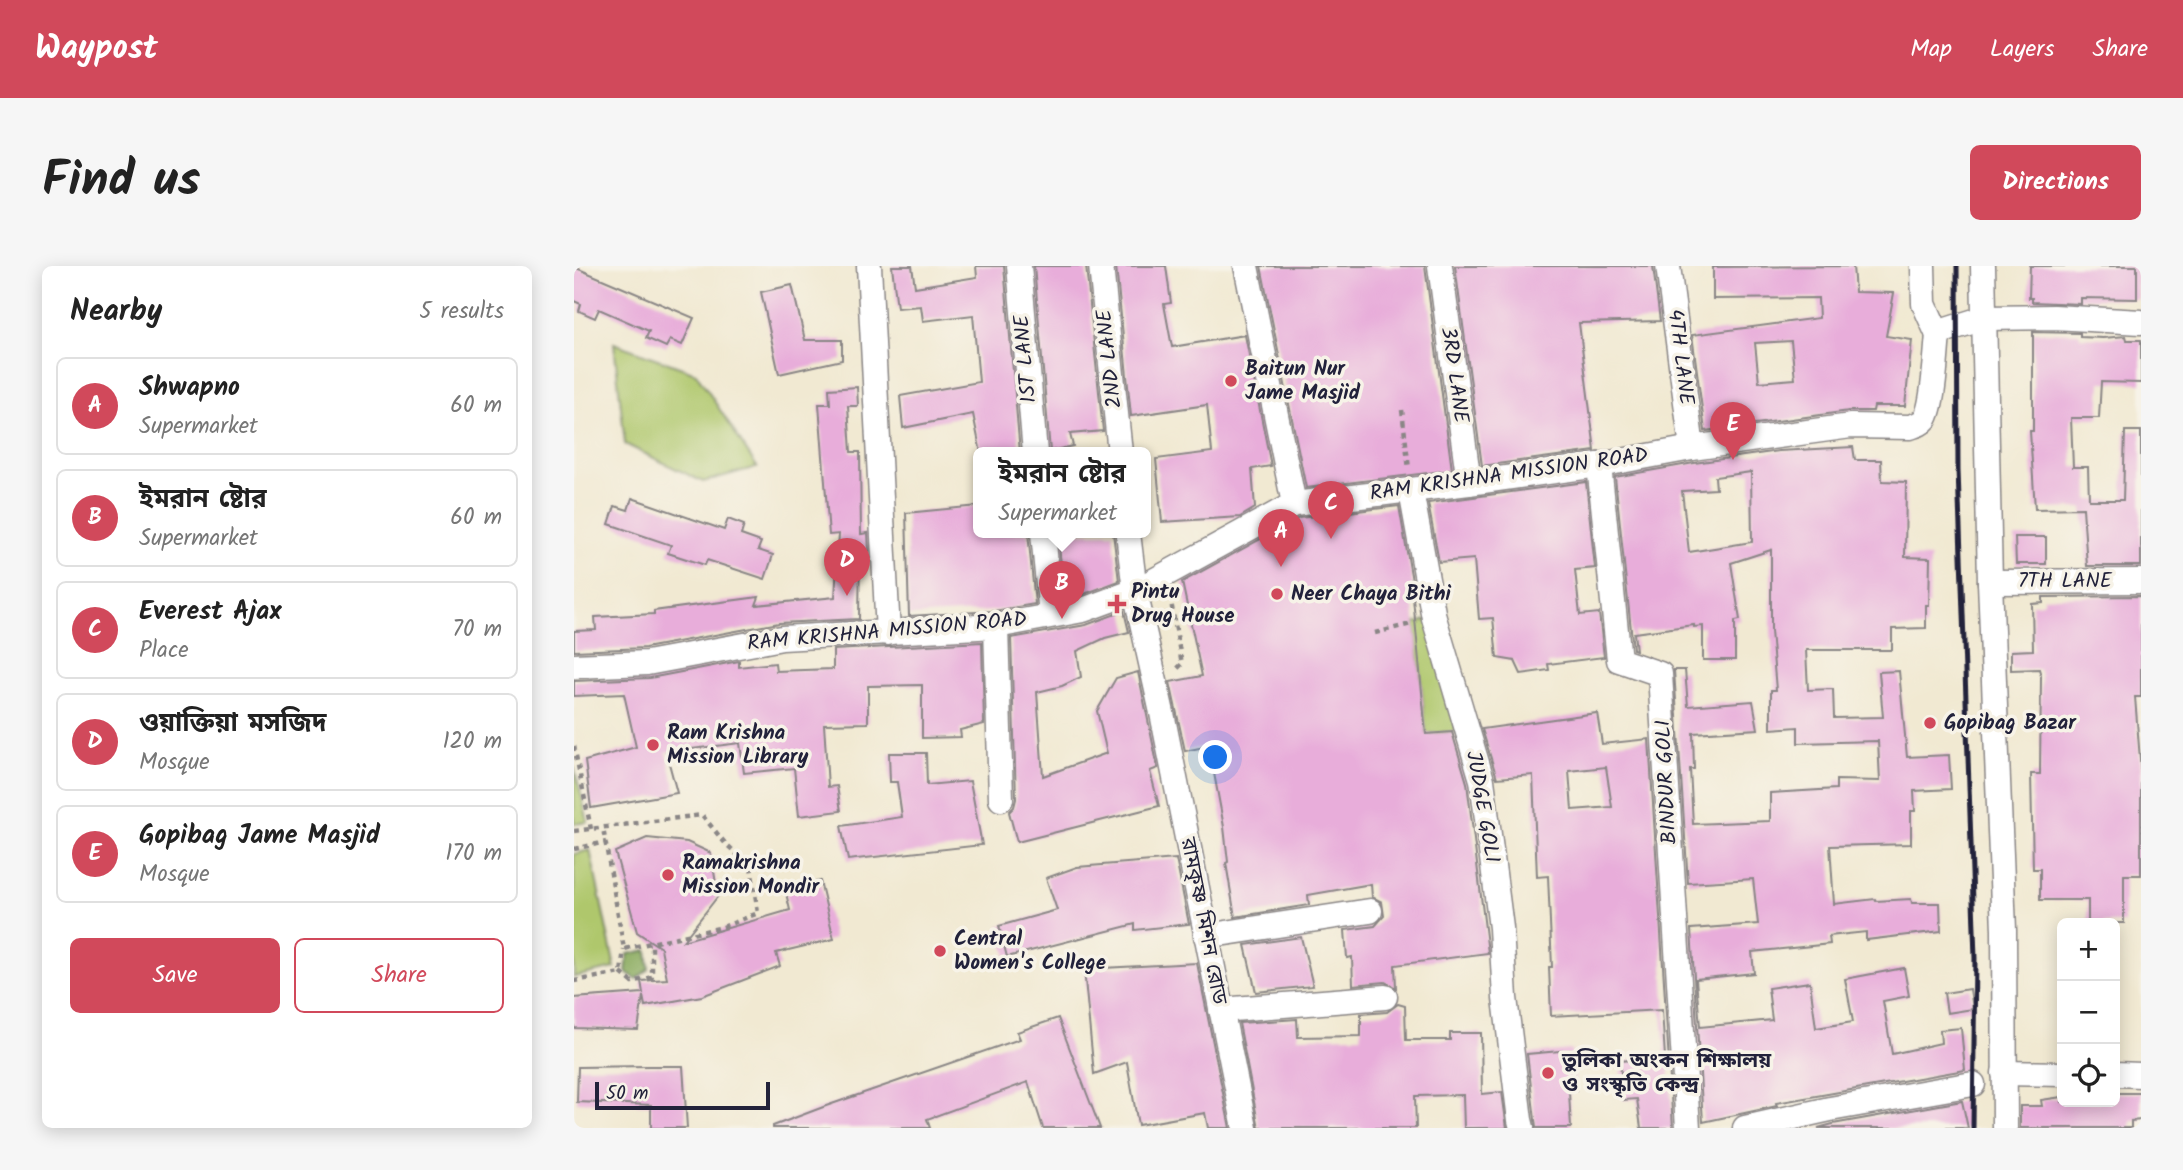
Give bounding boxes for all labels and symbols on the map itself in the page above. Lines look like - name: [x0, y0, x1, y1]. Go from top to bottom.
- street label: 2ND LANE: [1088, 307, 1132, 410]
- street label: 4TH LANE: [1658, 307, 1702, 407]
- street label: 1ST LANE: [1006, 313, 1046, 404]
- street label: 3RD LANE: [1431, 325, 1477, 426]
- place label: Baitun Nur Jame Masjid: [1245, 353, 1361, 410]
- marker: Baitun Nur Jame Masjid: [1223, 373, 1239, 389]
- pin: E: [1710, 402, 1756, 460]
- street label: RAM KRISHNA MISSION ROAD: [1368, 439, 1650, 511]
- pin: C: [1308, 481, 1354, 539]
- pin: A: [1258, 509, 1304, 567]
- pin: D: [824, 538, 870, 596]
- pin: B: [1039, 561, 1085, 619]
- street label: 7TH LANE: [2018, 565, 2113, 598]
- place label: Pintu Drug House: [1131, 576, 1235, 633]
- place label: Neer Chaya Bithi: [1291, 578, 1451, 611]
- marker: Neer Chaya Bithi: [1269, 586, 1285, 602]
- marker: Pintu Drug House: [1109, 596, 1125, 612]
- street label: RAM KRISHNA MISSION ROAD: [746, 603, 1028, 661]
- place label: Gopibag Bazar: [1944, 707, 2077, 740]
- marker: Gopibag Bazar: [1922, 715, 1938, 731]
- place label: Ram Krishna Mission Library: [667, 717, 808, 774]
- street label: BINDUR GOLI: [1647, 719, 1687, 845]
- marker: Ram Krishna Mission Library: [645, 737, 661, 753]
- your location: [1198, 740, 1232, 774]
- street label: JUDGE GOLI: [1456, 748, 1508, 866]
- street label: রামকৃষ্ণ মিশন রোড: [1170, 834, 1236, 1008]
- place label: Ramakrishna Mission Mondir: [682, 847, 821, 904]
- marker: Ramakrishna Mission Mondir: [660, 867, 676, 883]
- place label: Central Women's College: [954, 923, 1106, 980]
- marker: Central Women's College: [932, 943, 948, 959]
- place label: তুলিকা অংকন শিক্ষালয় ও সংস্কৃতি কেন্দ্র: [1561, 1045, 1772, 1102]
- marker: তুলিকা অংকন শিক্ষালয় ও সংস্কৃতি কেন্দ্র: [1540, 1065, 1556, 1081]
- scale bar: [595, 1079, 770, 1111]

